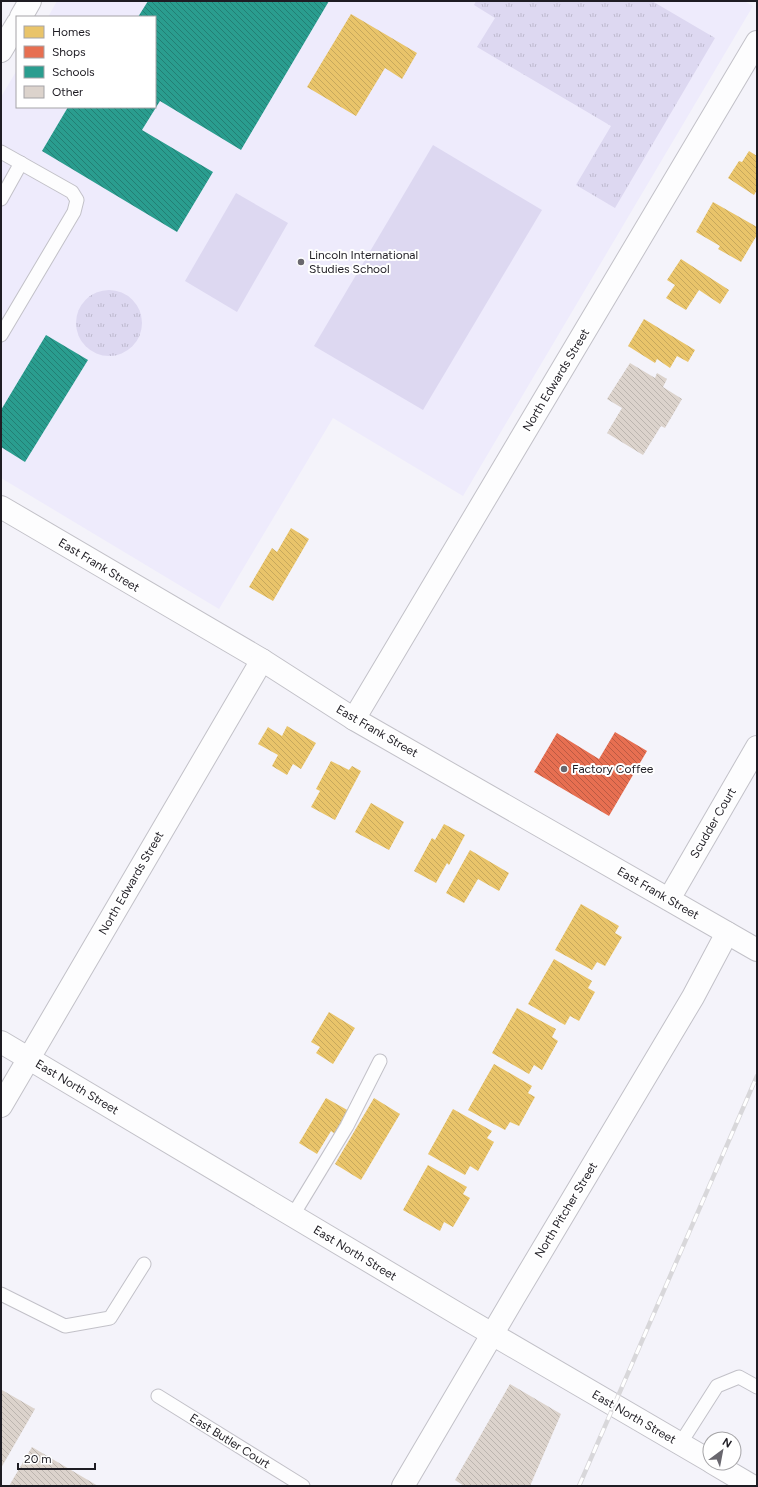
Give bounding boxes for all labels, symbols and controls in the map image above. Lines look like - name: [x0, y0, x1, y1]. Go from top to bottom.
- legend: [16, 16, 156, 108]
- text: Homes: [52, 25, 91, 39]
- text: Shops: [52, 45, 86, 59]
- text: Schools: [52, 65, 95, 79]
- text: Other: [52, 85, 83, 99]
- place label: Lincoln International Studies School: [309, 248, 418, 276]
- marker: Lincoln International Studies School: [296, 257, 306, 267]
- street label: North Edwards Street: [520, 326, 592, 434]
- street label: East Frank Street: [56, 535, 142, 595]
- street label: East Frank Street: [334, 702, 421, 760]
- place label: Factory Coffee: [572, 762, 654, 776]
- marker: Factory Coffee: [559, 764, 569, 774]
- street label: Scudder Court: [687, 785, 739, 861]
- street label: North Edwards Street: [96, 828, 167, 937]
- street label: East Frank Street: [615, 864, 702, 922]
- street label: East North Street: [33, 1057, 121, 1118]
- street label: North Pitcher Street: [532, 1159, 600, 1260]
- street label: East North Street: [311, 1223, 399, 1284]
- street label: East North Street: [590, 1387, 679, 1447]
- street label: East Butler Court: [187, 1411, 273, 1472]
- north arrow: [702, 1431, 742, 1471]
- text: N: [720, 1435, 734, 1451]
- scale bar: [18, 1445, 95, 1471]
- text: 20 m: [24, 1452, 52, 1466]

